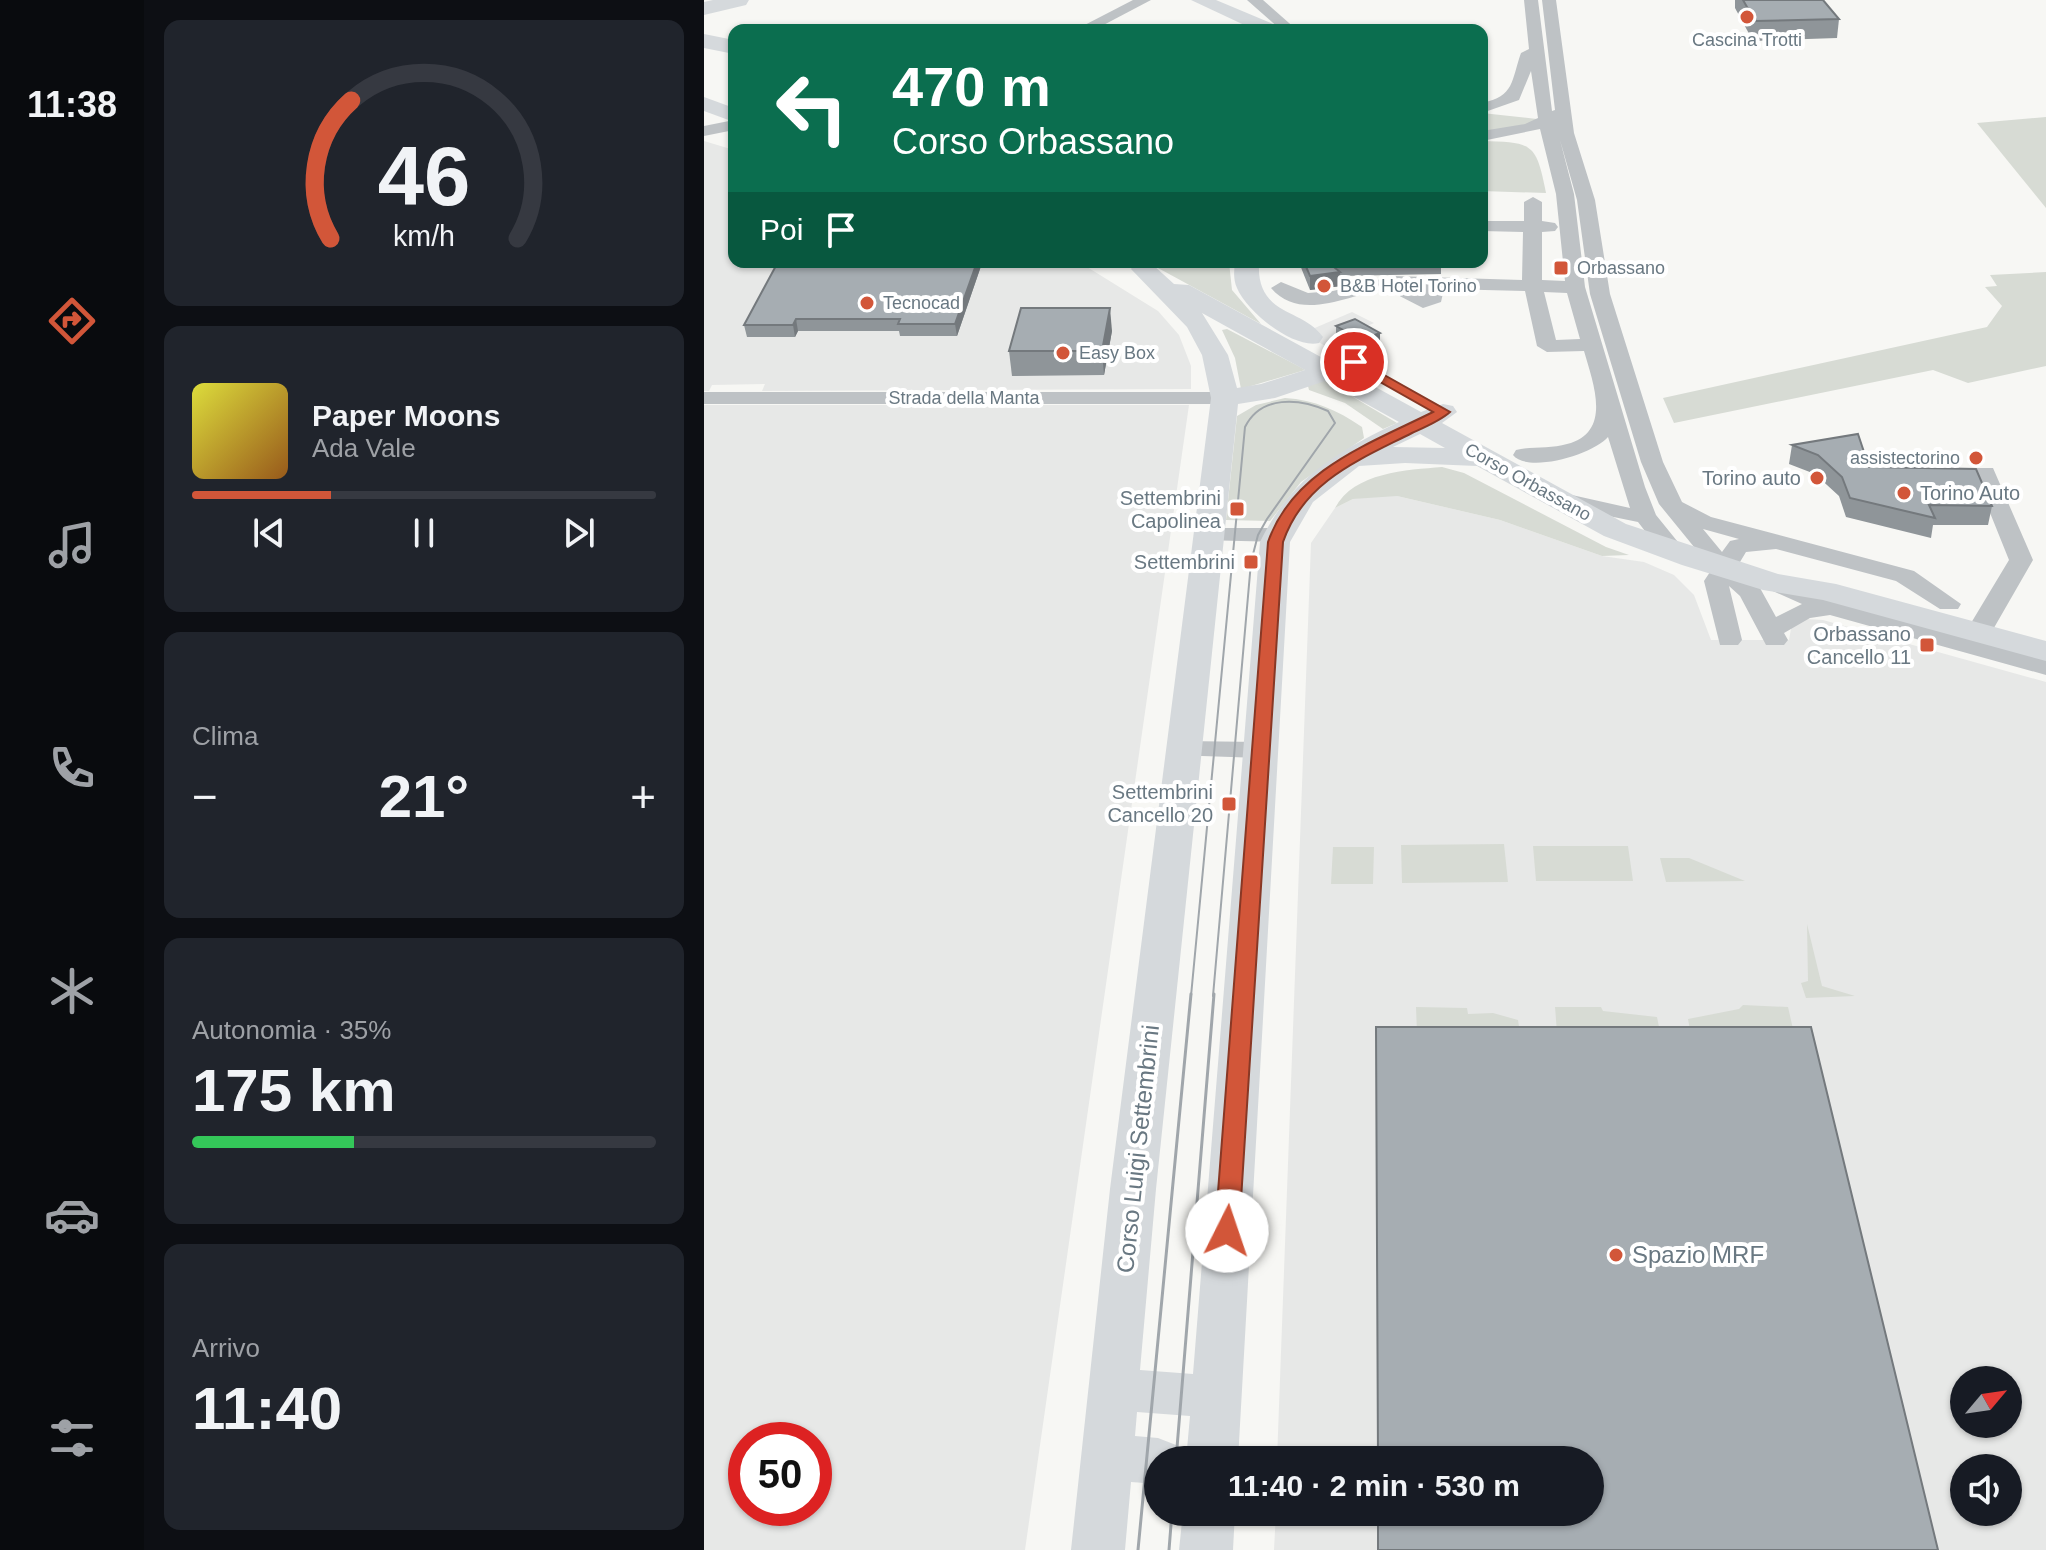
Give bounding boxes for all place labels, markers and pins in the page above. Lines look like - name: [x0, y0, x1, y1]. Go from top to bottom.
- marker: Cascina Trotti: [1738, 8, 1756, 26]
- place label: Cascina Trotti: [1692, 30, 1802, 50]
- place label: Orbassano: [1577, 258, 1665, 278]
- marker: Orbassano: [1552, 259, 1570, 277]
- place label: B&B Hotel Torino: [1340, 276, 1477, 296]
- marker: B&B Hotel Torino: [1315, 277, 1333, 295]
- place label: Tecnocad: [883, 293, 960, 313]
- marker: Tecnocad: [858, 294, 876, 312]
- pin: [1320, 328, 1388, 396]
- place label: Easy Box: [1079, 343, 1155, 363]
- marker: Easy Box: [1054, 344, 1072, 362]
- place label: assistectorino: [1850, 448, 1960, 468]
- marker: assistectorino: [1967, 449, 1985, 467]
- place label: Torino auto: [1702, 467, 1801, 489]
- marker: Torino auto: [1808, 469, 1826, 487]
- place label: Torino Auto: [1920, 482, 2020, 504]
- marker: Torino Auto: [1895, 484, 1913, 502]
- place label: Settembrini Capolinea: [1120, 487, 1222, 532]
- marker: Settembrini Capolinea: [1228, 500, 1246, 518]
- place label: Settembrini: [1134, 551, 1235, 573]
- marker: Settembrini: [1242, 553, 1260, 571]
- place label: Orbassano Cancello 11: [1807, 623, 1911, 668]
- marker: Orbassano Cancello 11: [1918, 636, 1936, 654]
- place label: Settembrini Cancello 20: [1107, 781, 1213, 826]
- marker: Settembrini Cancello 20: [1220, 795, 1238, 813]
- place label: Spazio MRF: [1632, 1241, 1764, 1268]
- marker: Spazio MRF: [1607, 1246, 1625, 1264]

